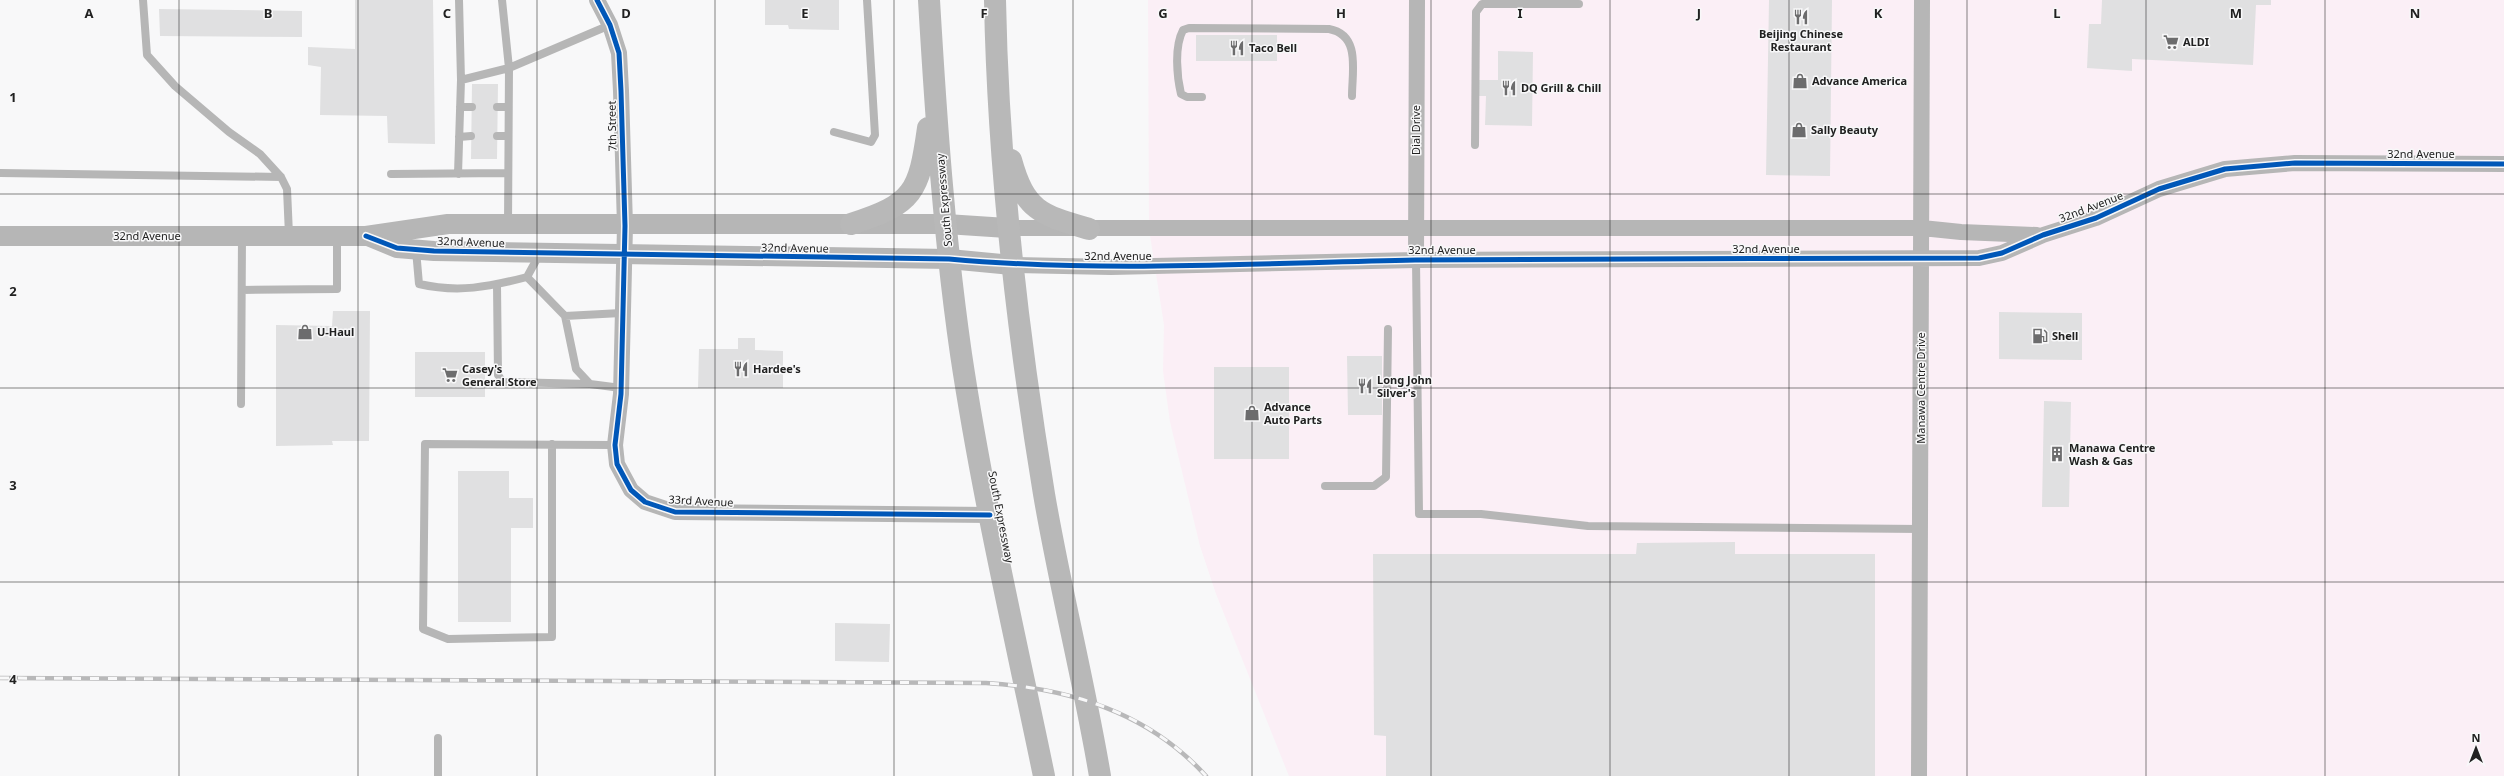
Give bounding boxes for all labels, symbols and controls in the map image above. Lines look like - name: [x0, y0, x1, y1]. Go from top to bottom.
- text: A: [85, 4, 94, 22]
- text: B: [264, 4, 272, 22]
- text: C: [443, 4, 451, 22]
- text: D: [621, 4, 631, 22]
- text: E: [801, 4, 809, 22]
- text: F: [980, 4, 988, 22]
- text: G: [1158, 4, 1168, 22]
- text: H: [1336, 4, 1346, 22]
- text: I: [1517, 4, 1523, 22]
- text: J: [1696, 4, 1701, 22]
- text: K: [1874, 4, 1883, 22]
- text: L: [2053, 4, 2061, 22]
- text: M: [2230, 4, 2242, 22]
- text: N: [2410, 4, 2420, 22]
- restaurant icon: Beijing Chinese Restaurant: [1792, 8, 1810, 26]
- place label: Beijing Chinese Restaurant: [1759, 26, 1843, 54]
- supermarket icon: ALDI: [2162, 33, 2180, 51]
- place label: ALDI: [2183, 34, 2209, 49]
- restaurant icon: Taco Bell: [1228, 39, 1246, 57]
- place label: Taco Bell: [1249, 40, 1297, 55]
- shop icon: Advance America: [1791, 72, 1809, 90]
- place label: Advance America: [1812, 73, 1907, 88]
- restaurant icon: DQ Grill & Chill: [1500, 79, 1518, 97]
- place label: DQ Grill & Chill: [1521, 80, 1601, 95]
- text: 1: [9, 88, 17, 106]
- street label: 7th Street: [604, 101, 619, 151]
- street label: Dial Drive: [1408, 105, 1423, 155]
- shop icon: Sally Beauty: [1790, 121, 1808, 139]
- place label: Sally Beauty: [1811, 122, 1879, 137]
- street label: 32nd Avenue: [2387, 146, 2455, 161]
- street label: South Expressway: [932, 153, 955, 247]
- street label: 32nd Avenue: [2057, 187, 2125, 226]
- street label: 32nd Avenue: [113, 228, 181, 243]
- street label: 32nd Avenue: [437, 233, 505, 250]
- street label: 32nd Avenue: [761, 239, 829, 256]
- street label: 32nd Avenue: [1732, 241, 1800, 256]
- street label: 32nd Avenue: [1408, 242, 1476, 257]
- street label: 32nd Avenue: [1084, 248, 1152, 263]
- text: 2: [9, 282, 17, 300]
- shop icon: U-Haul: [296, 323, 314, 341]
- place label: U-Haul: [317, 324, 354, 339]
- fuel station icon: Shell: [2031, 327, 2049, 345]
- place label: Shell: [2052, 328, 2078, 343]
- street label: Manawa Centre Drive: [1913, 332, 1928, 444]
- restaurant icon: Hardee's: [732, 360, 750, 378]
- place label: Casey's General Store: [462, 361, 537, 389]
- place label: Hardee's: [753, 361, 801, 376]
- supermarket icon: Casey's General Store: [441, 366, 459, 384]
- place label: Long John Silver's: [1377, 372, 1432, 400]
- restaurant icon: Long John Silver's: [1356, 377, 1374, 395]
- place label: Advance Auto Parts: [1264, 399, 1322, 427]
- shop icon: Advance Auto Parts: [1243, 404, 1261, 422]
- place label: Manawa Centre Wash & Gas: [2069, 440, 2156, 468]
- building icon: Manawa Centre Wash & Gas: [2048, 445, 2066, 463]
- street label: South Expressway: [985, 470, 1018, 565]
- text: 3: [9, 476, 17, 494]
- street label: 33rd Avenue: [668, 491, 734, 510]
- text: 4: [9, 670, 17, 688]
- north arrow: [2456, 728, 2496, 768]
- text: N: [2472, 730, 2480, 745]

